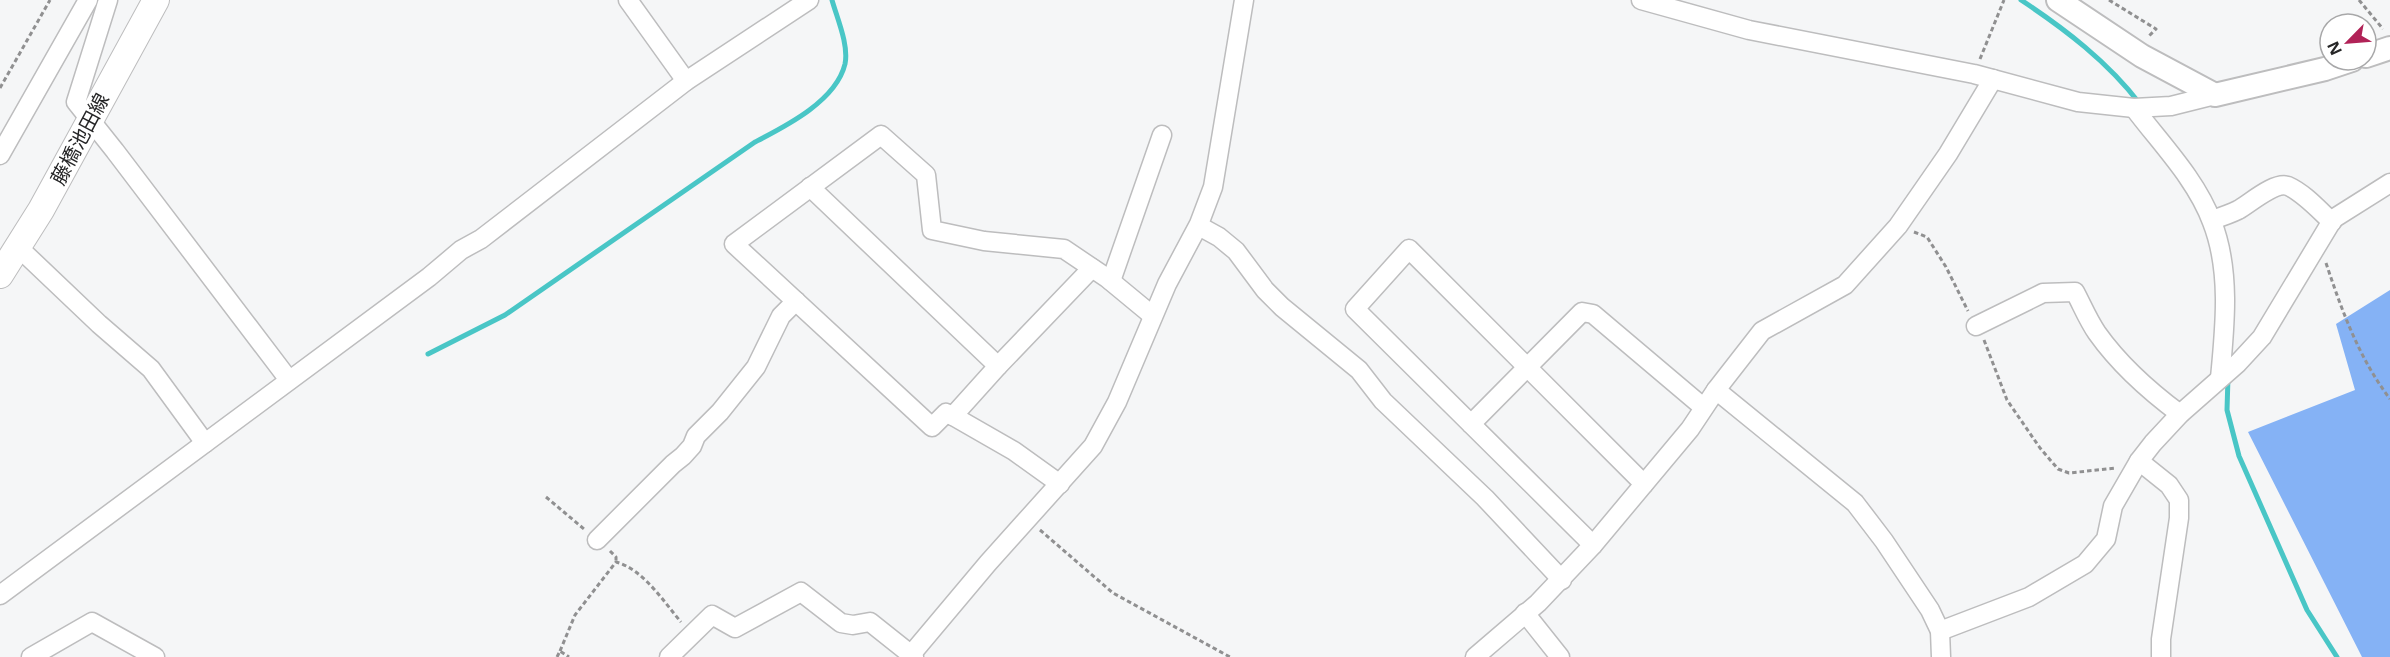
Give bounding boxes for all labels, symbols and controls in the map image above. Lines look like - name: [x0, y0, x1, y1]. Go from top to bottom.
- north arrow: [2318, 12, 2378, 72]
- text: N: [2322, 38, 2347, 59]
- street label: 藤橋池田線: [44, 88, 115, 189]

